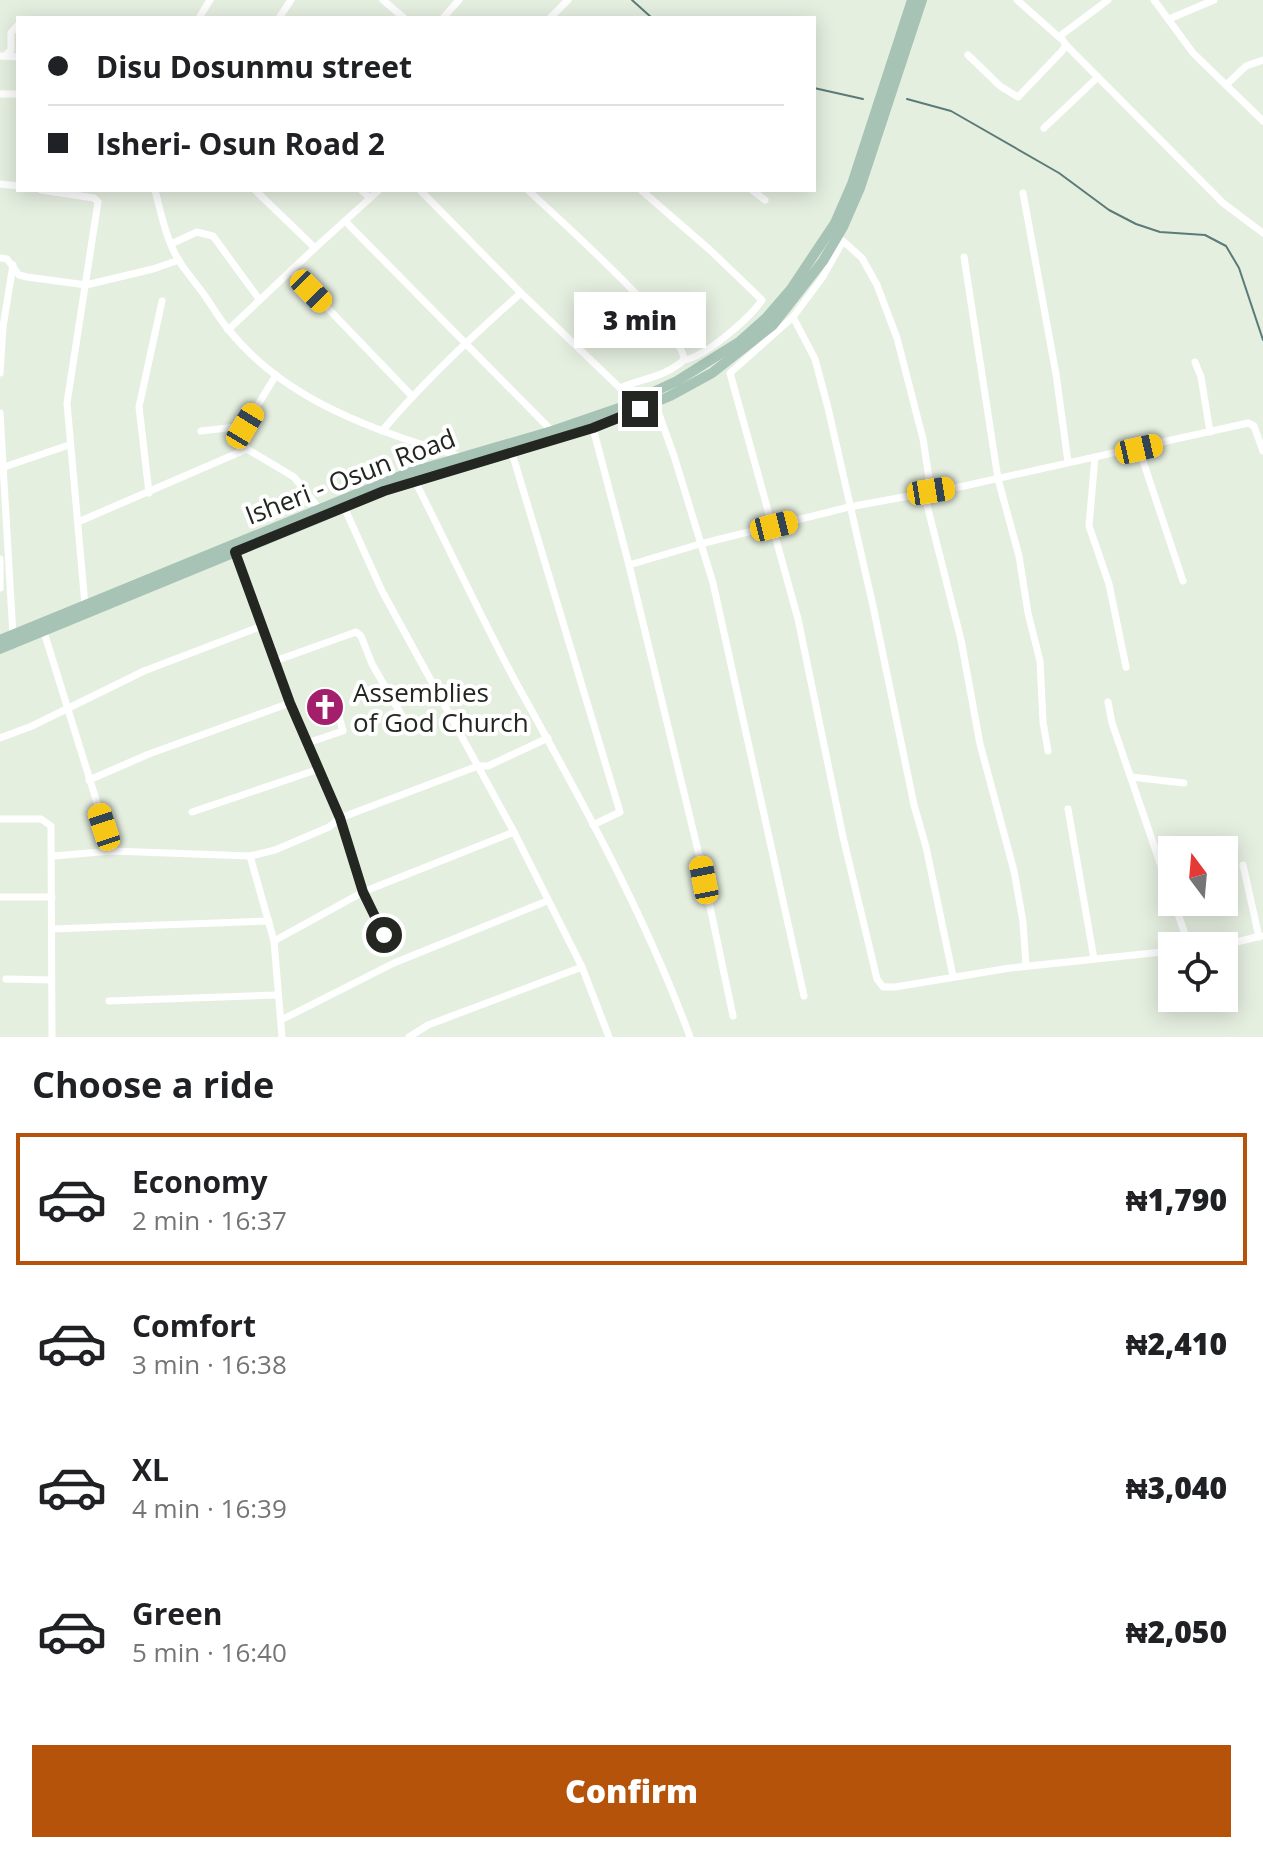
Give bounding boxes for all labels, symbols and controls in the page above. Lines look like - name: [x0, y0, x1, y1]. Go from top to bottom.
- text: Disu Dosunmu street: [96, 46, 412, 87]
- text: Isheri- Osun Road 2: [96, 123, 385, 164]
- car: [286, 265, 336, 317]
- callout: 3 min: [574, 293, 706, 349]
- text: 3 min: [603, 302, 677, 338]
- route end: [622, 391, 658, 427]
- car: [222, 399, 268, 453]
- street label: Isheri - Osun Road: [240, 419, 460, 533]
- car: [1113, 432, 1165, 466]
- car: [905, 475, 957, 507]
- car: [748, 509, 800, 543]
- place label: Assemblies of God Church: [353, 674, 529, 740]
- church icon: Assemblies of God Church: [304, 686, 346, 728]
- car: [85, 800, 123, 854]
- north arrow: [1158, 836, 1238, 916]
- map controls: [1158, 836, 1238, 1012]
- car: [688, 854, 720, 906]
- route start: [366, 917, 402, 953]
- button: locate: [1158, 932, 1238, 1012]
- text: Choose a ride: [32, 1060, 274, 1109]
- text: Economy: [132, 1161, 268, 1202]
- icon: car: [36, 1163, 108, 1235]
- text: ₦1,790: [1126, 1179, 1227, 1220]
- text: 2 min · 16:37: [132, 1202, 287, 1238]
- text: Comfort: [132, 1305, 256, 1346]
- icon: car: [36, 1307, 108, 1379]
- text: ₦2,410: [1126, 1323, 1227, 1364]
- text: 3 min · 16:38: [132, 1346, 287, 1382]
- text: XL: [132, 1449, 169, 1490]
- icon: car: [36, 1451, 108, 1523]
- text: ₦3,040: [1126, 1467, 1227, 1508]
- text: 4 min · 16:39: [132, 1490, 287, 1526]
- text: Green: [132, 1593, 223, 1634]
- icon: car: [36, 1595, 108, 1667]
- text: ₦2,050: [1126, 1611, 1227, 1652]
- text: 5 min · 16:40: [132, 1634, 287, 1670]
- button: Confirm: [32, 1745, 1231, 1837]

